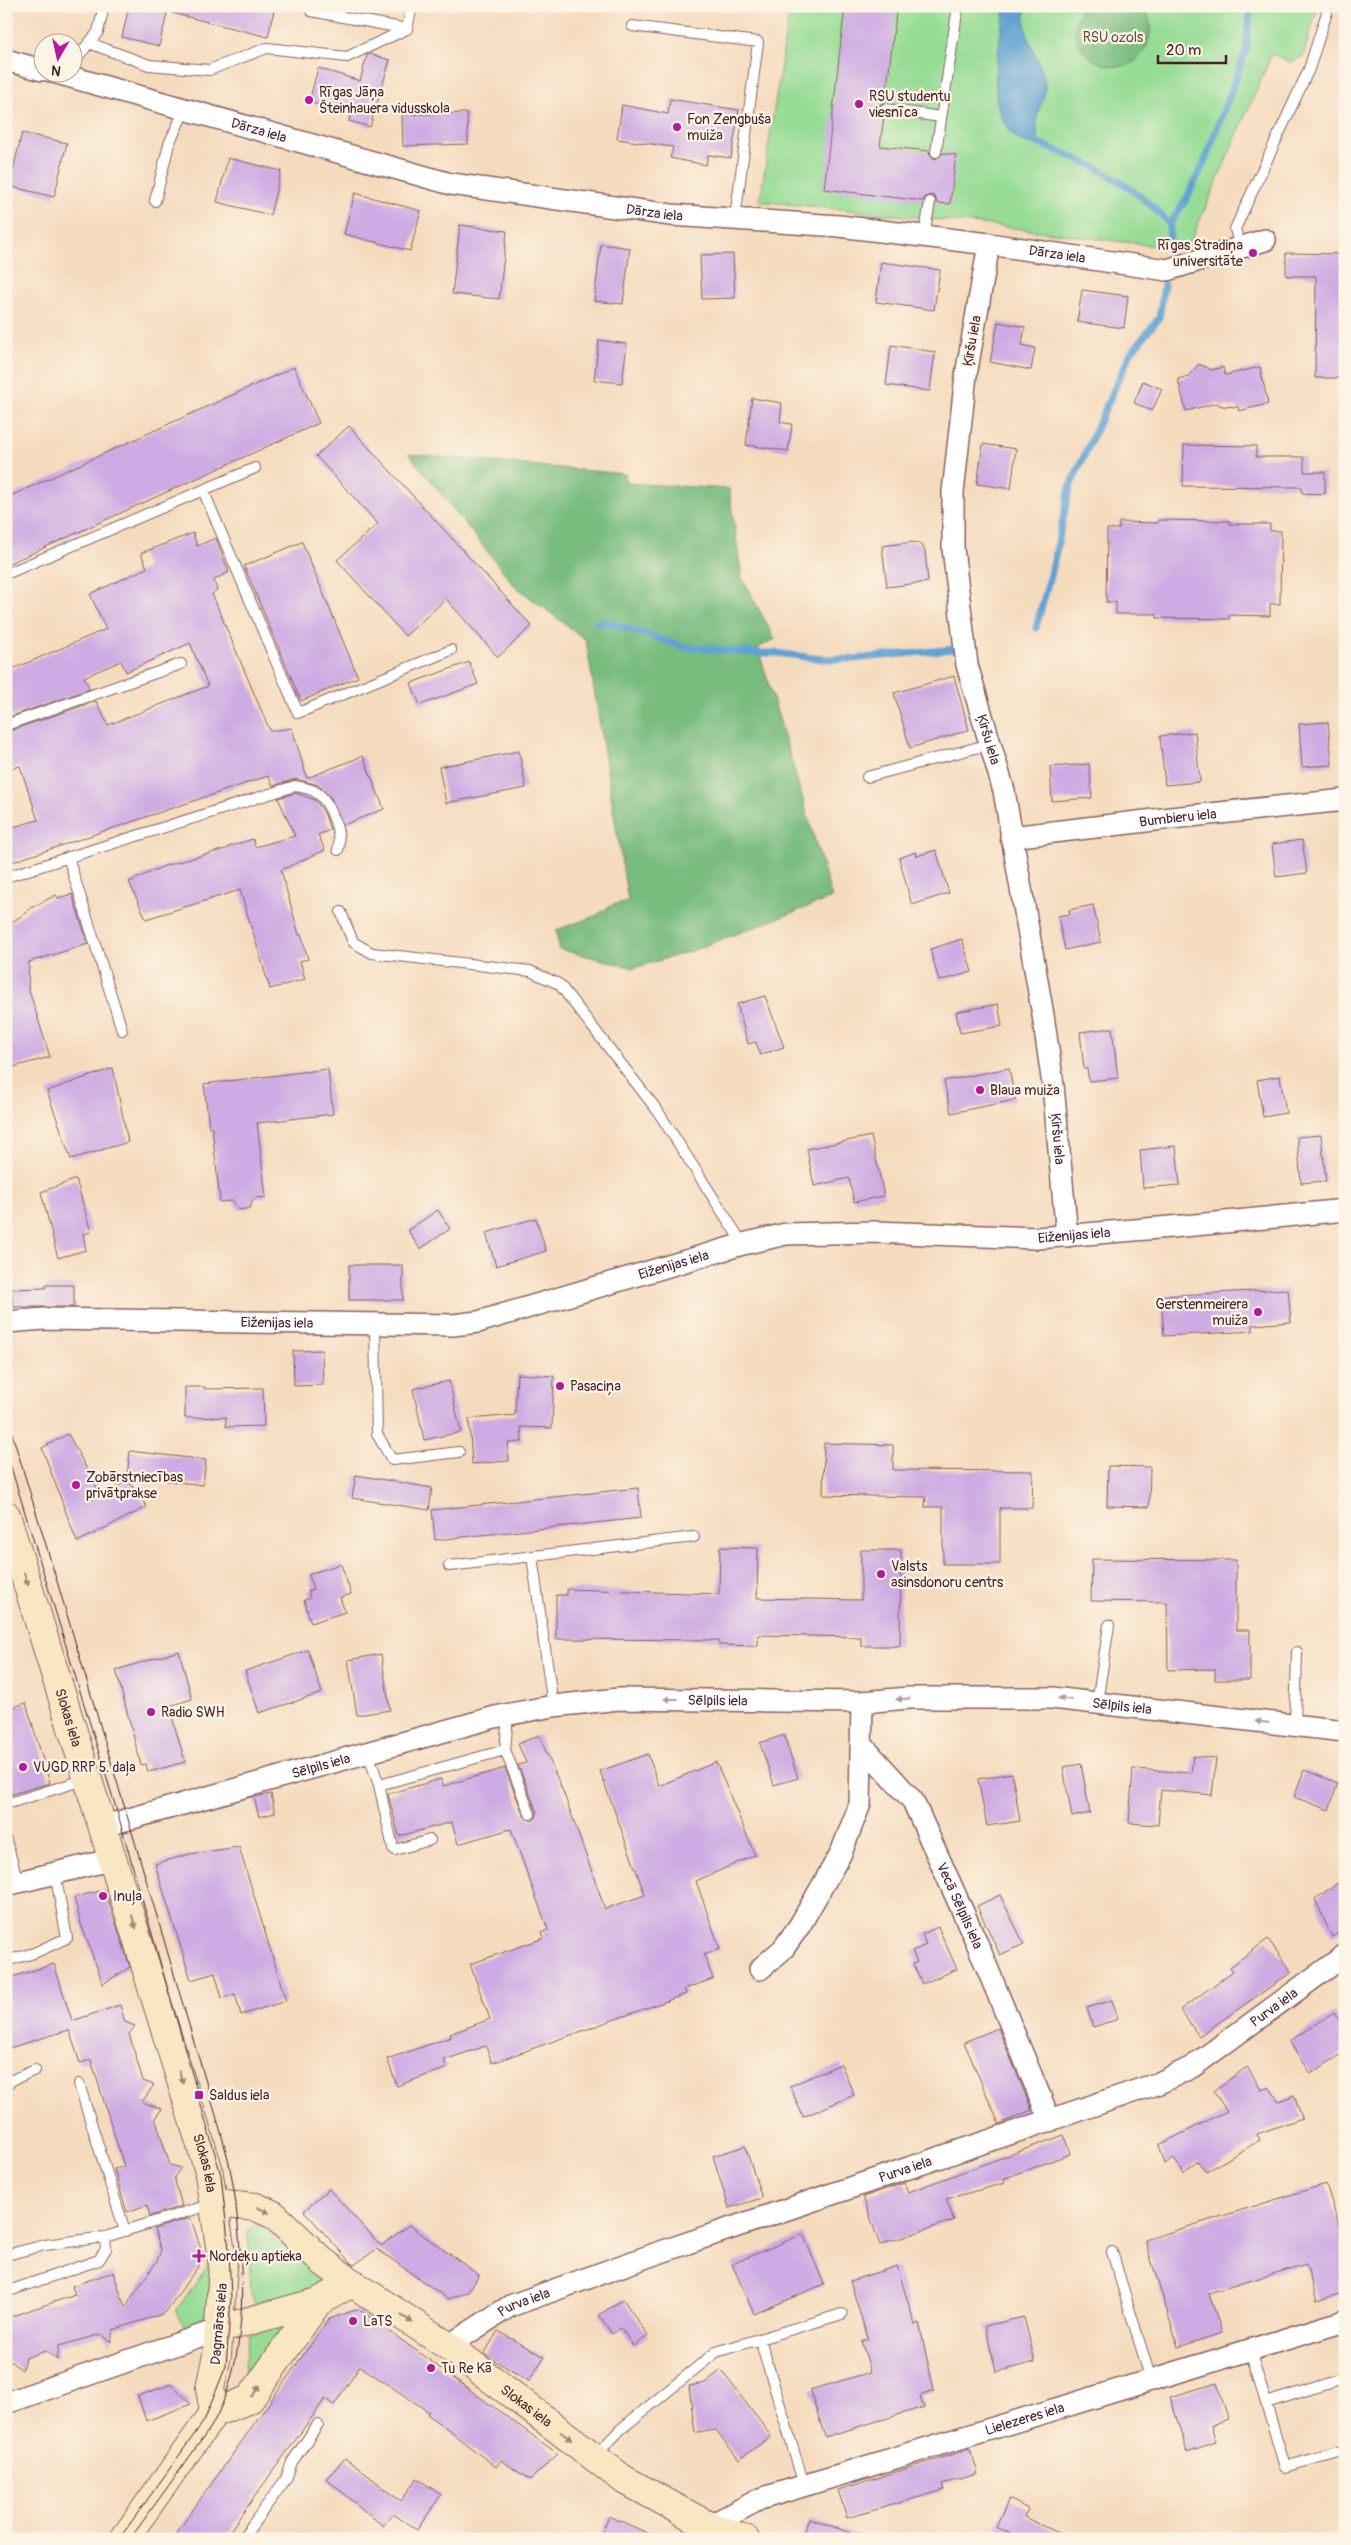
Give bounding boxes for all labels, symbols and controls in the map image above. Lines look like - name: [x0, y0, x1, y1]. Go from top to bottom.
- park label: RSU ozols: [1083, 29, 1144, 46]
- north arrow: [32, 32, 82, 82]
- scale bar: [1158, 32, 1226, 64]
- text: 20 m: [1166, 41, 1201, 60]
- text: N: [50, 61, 62, 79]
- place label: Rīgas Jāņa Šteinhauera vidusskola: [319, 84, 450, 117]
- place label: RSU studentu viesnīca: [868, 88, 951, 121]
- marker: Rīgas Jāņa Šteinhauera vidusskola: [303, 94, 315, 106]
- marker: RSU studentu viesnīca: [853, 98, 865, 110]
- place label: Fon Zengbuša muiža: [687, 111, 771, 144]
- street label: Dārza iela: [229, 114, 289, 146]
- marker: Fon Zengbuša muiža: [671, 121, 683, 133]
- street label: Dārza iela: [625, 200, 683, 224]
- place label: Rīgas Stradiņa universitāte: [1157, 237, 1243, 270]
- street label: Dārza iela: [1028, 241, 1087, 267]
- marker: Rīgas Stradiņa universitāte: [1247, 247, 1259, 259]
- street label: Ķiršu iela: [959, 314, 985, 368]
- street label: Ķiršu iela: [973, 712, 1004, 766]
- street label: Bumbieru iela: [1138, 805, 1217, 830]
- place label: Blaua muiža: [990, 1082, 1060, 1099]
- marker: Blaua muiža: [974, 1084, 986, 1096]
- street label: Ķiršu iela: [1047, 1112, 1069, 1165]
- street label: Eiženijas iela: [1037, 1224, 1111, 1246]
- street label: Eiženijas iela: [636, 1246, 711, 1283]
- place label: Gerstenmeirera muiža: [1155, 1296, 1248, 1329]
- marker: Gerstenmeirera muiža: [1252, 1306, 1264, 1318]
- street label: Eiženijas iela: [240, 1313, 313, 1331]
- place label: Pasaciņa: [570, 1378, 621, 1396]
- marker: Pasaciņa: [554, 1380, 566, 1392]
- place label: Zobārstniecības privātprakse: [86, 1469, 184, 1502]
- marker: Zobārstniecības privātprakse: [70, 1479, 82, 1491]
- place label: Valsts asinsdonoru centrs: [891, 1558, 1004, 1591]
- marker: Valsts asinsdonoru centrs: [875, 1568, 887, 1580]
- one-way arrow: [22, 1571, 30, 1586]
- street label: Slokas iela: [52, 1686, 86, 1749]
- street label: Sēlpils iela: [688, 1691, 748, 1709]
- street label: Sēlpils iela: [1091, 1694, 1153, 1718]
- one-way arrow: [662, 1695, 678, 1703]
- one-way arrow: [895, 1695, 911, 1703]
- one-way arrow: [1057, 1695, 1073, 1703]
- place label: Radio SWH: [161, 1704, 225, 1721]
- marker: Radio SWH: [145, 1706, 157, 1718]
- one-way arrow: [1253, 1718, 1269, 1726]
- street label: Sēlpils iela: [290, 1749, 352, 1782]
- place label: VUGD RRP 5. daļa: [33, 1759, 136, 1777]
- marker: VUGD RRP 5. daļa: [17, 1761, 29, 1773]
- street label: Vecā Sēlpils iela: [933, 1860, 987, 1951]
- place label: Inuļa: [113, 1888, 142, 1906]
- marker: Inuļa: [97, 1890, 109, 1902]
- one-way arrow: [130, 1915, 138, 1930]
- street label: Purva iela: [1247, 1984, 1301, 2030]
- one-way arrow: [178, 2070, 186, 2085]
- place label: Saldus iela: [209, 2087, 269, 2104]
- marker: Saldus iela: [193, 2089, 205, 2101]
- street label: Slokas iela: [189, 2132, 220, 2193]
- street label: Purva iela: [876, 2152, 934, 2186]
- one-way arrow: [256, 2206, 270, 2214]
- place label: Nordeķu aptieka: [209, 2248, 302, 2266]
- marker: Nordeķu aptieka: [193, 2250, 205, 2262]
- street label: Dagmāras iela: [207, 2282, 231, 2366]
- street label: Purva iela: [494, 2284, 552, 2320]
- place label: LaTS: [363, 2313, 393, 2330]
- marker: LaTS: [347, 2315, 359, 2327]
- one-way arrow: [400, 2315, 414, 2324]
- place label: Tu Re Kā: [441, 2360, 492, 2377]
- marker: Tu Re Kā: [425, 2362, 437, 2374]
- street label: Slokas iela: [497, 2381, 556, 2431]
- one-way arrow: [251, 2384, 261, 2398]
- street label: Lielezeres iela: [983, 2398, 1066, 2439]
- one-way arrow: [559, 2431, 572, 2442]

